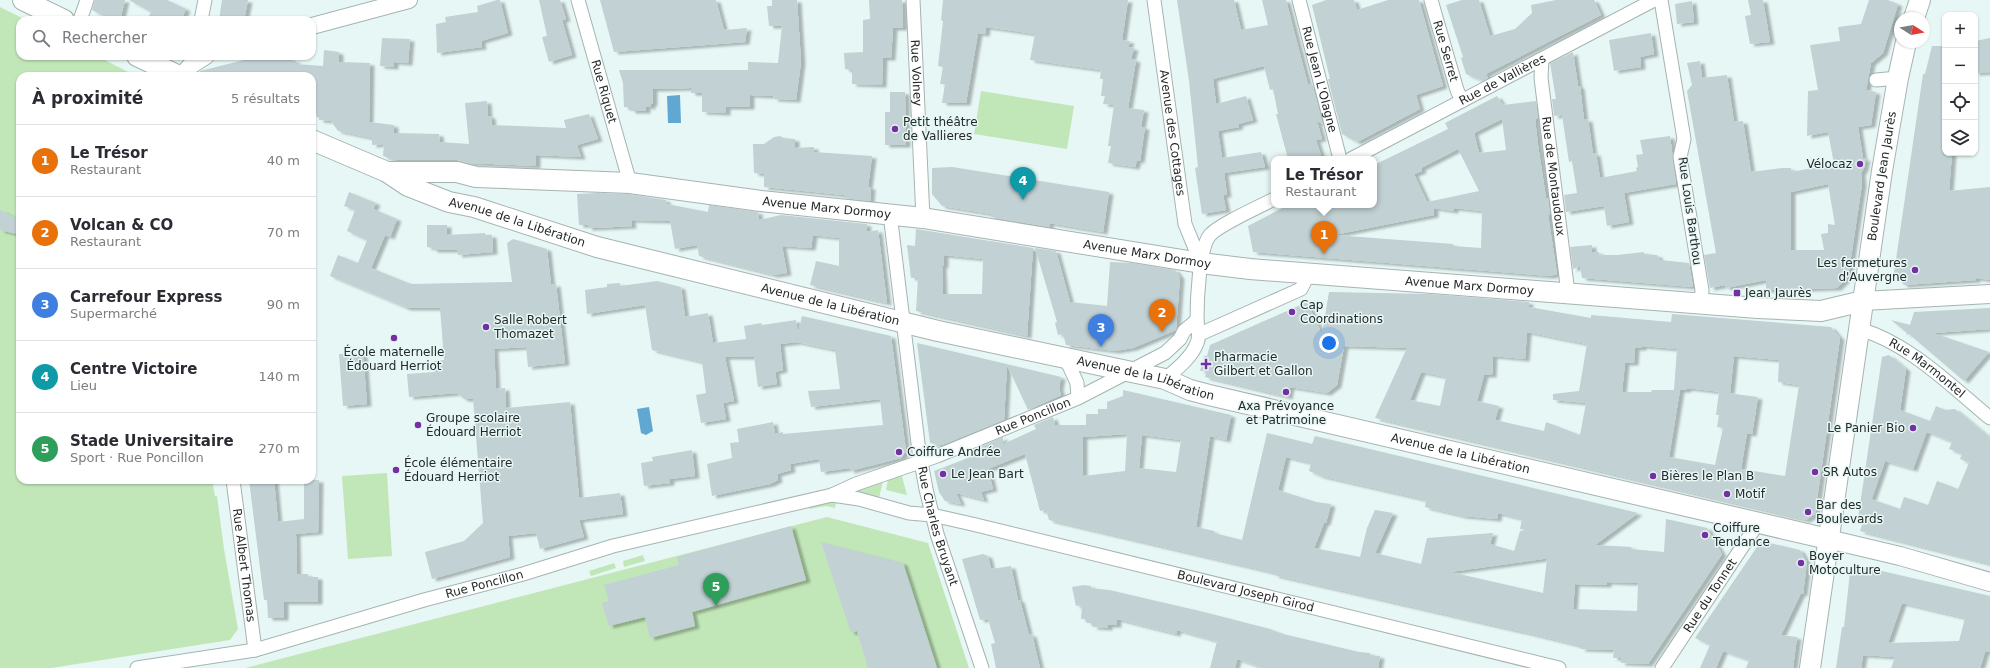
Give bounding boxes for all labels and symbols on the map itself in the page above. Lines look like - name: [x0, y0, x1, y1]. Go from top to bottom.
- north arrow: [1894, 12, 1930, 48]
- street label: Rue Serret: [1430, 19, 1461, 83]
- street label: Rue Jean L'Olagne: [1299, 25, 1340, 134]
- street label: Rue Volney: [908, 39, 925, 107]
- street label: Rue de Vallières: [1457, 51, 1548, 108]
- street label: Rue Riquet: [588, 58, 620, 125]
- street label: Avenue des Cottages: [1157, 69, 1188, 197]
- street label: Boulevard Jean Jaurès: [1865, 110, 1899, 242]
- place label: Petit théâtre de Vallieres: [903, 115, 978, 143]
- street label: Rue de Montaudoux: [1539, 116, 1568, 237]
- marker: Petit théâtre de Vallieres: [890, 124, 900, 134]
- street label: Rue Louis Barthou: [1675, 156, 1705, 266]
- place label: Vélocaz: [1806, 157, 1852, 171]
- marker: Vélocaz: [1855, 159, 1865, 169]
- pin: 4: [1010, 167, 1036, 200]
- street label: Avenue Marx Dormoy: [762, 194, 892, 222]
- street label: Avenue de la Libération: [448, 195, 587, 250]
- pin: 1: [1311, 221, 1337, 254]
- street label: Avenue Marx Dormoy: [1082, 237, 1212, 271]
- place label: Les fermetures d'Auvergne: [1817, 256, 1907, 284]
- marker: Les fermetures d'Auvergne: [1910, 265, 1920, 275]
- street label: Avenue Marx Dormoy: [1405, 274, 1534, 298]
- street label: Avenue de la Libération: [760, 281, 901, 328]
- place label: Jean Jaurès: [1744, 286, 1812, 300]
- marker: Jean Jaurès: [1732, 288, 1742, 298]
- place label: Cap Coordinations: [1300, 298, 1383, 326]
- pin: 2: [1149, 299, 1175, 332]
- marker: Cap Coordinations: [1287, 307, 1297, 317]
- place label: Salle Robert Thomazet: [493, 313, 567, 341]
- pin: 3: [1088, 314, 1114, 347]
- marker: Salle Robert Thomazet: [481, 322, 491, 332]
- marker: École maternelle Édouard Herriot: [389, 333, 399, 343]
- your location: [1319, 333, 1339, 353]
- street label: Rue Marmontel: [1887, 335, 1968, 401]
- place label: École maternelle Édouard Herriot: [344, 344, 444, 373]
- place label: Pharmacie Gilbert et Gallon: [1214, 350, 1313, 378]
- street label: Avenue de la Libération: [1076, 354, 1216, 403]
- marker: Pharmacie Gilbert et Gallon: [1201, 359, 1211, 369]
- marker: Axa Prévoyance et Patrimoine: [1281, 387, 1291, 397]
- street label: Rue Poncillon: [993, 395, 1073, 438]
- place label: Axa Prévoyance et Patrimoine: [1238, 399, 1334, 427]
- place label: Groupe scolaire Édouard Herriot: [426, 411, 521, 439]
- marker: Groupe scolaire Édouard Herriot: [413, 420, 423, 430]
- place label: Le Panier Bio: [1827, 421, 1905, 435]
- marker: Le Panier Bio: [1908, 423, 1918, 433]
- street label: Avenue de la Libération: [1390, 431, 1531, 476]
- place label: Coiffure Andrée: [907, 445, 1001, 459]
- marker: Coiffure Andrée: [894, 447, 904, 457]
- place label: École élémentaire Édouard Herriot: [404, 455, 512, 484]
- marker: École élémentaire Édouard Herriot: [391, 465, 401, 475]
- street label: Rue Charles Bruyant: [915, 465, 961, 588]
- place label: SR Autos: [1823, 465, 1877, 479]
- place label: Le Jean Bart: [951, 467, 1024, 481]
- marker: SR Autos: [1810, 467, 1820, 477]
- marker: Le Jean Bart: [938, 469, 948, 479]
- place label: Bières le Plan B: [1661, 469, 1754, 483]
- marker: Bières le Plan B: [1648, 471, 1658, 481]
- place label: Motif: [1735, 487, 1766, 501]
- marker: Motif: [1722, 489, 1732, 499]
- place label: Bar des Boulevards: [1816, 498, 1883, 526]
- marker: Bar des Boulevards: [1803, 507, 1813, 517]
- street label: Rue Albert Thomas: [230, 508, 258, 623]
- place label: Coiffure Tendance: [1712, 521, 1770, 549]
- marker: Coiffure Tendance: [1700, 530, 1710, 540]
- place label: Boyer Motoculture: [1809, 549, 1881, 577]
- street label: Rue du Tonnet: [1681, 556, 1740, 635]
- marker: Boyer Motoculture: [1796, 558, 1806, 568]
- street label: Rue Poncillon: [444, 567, 525, 601]
- street label: Boulevard Joseph Girod: [1176, 568, 1315, 615]
- pin: 5: [703, 573, 729, 606]

